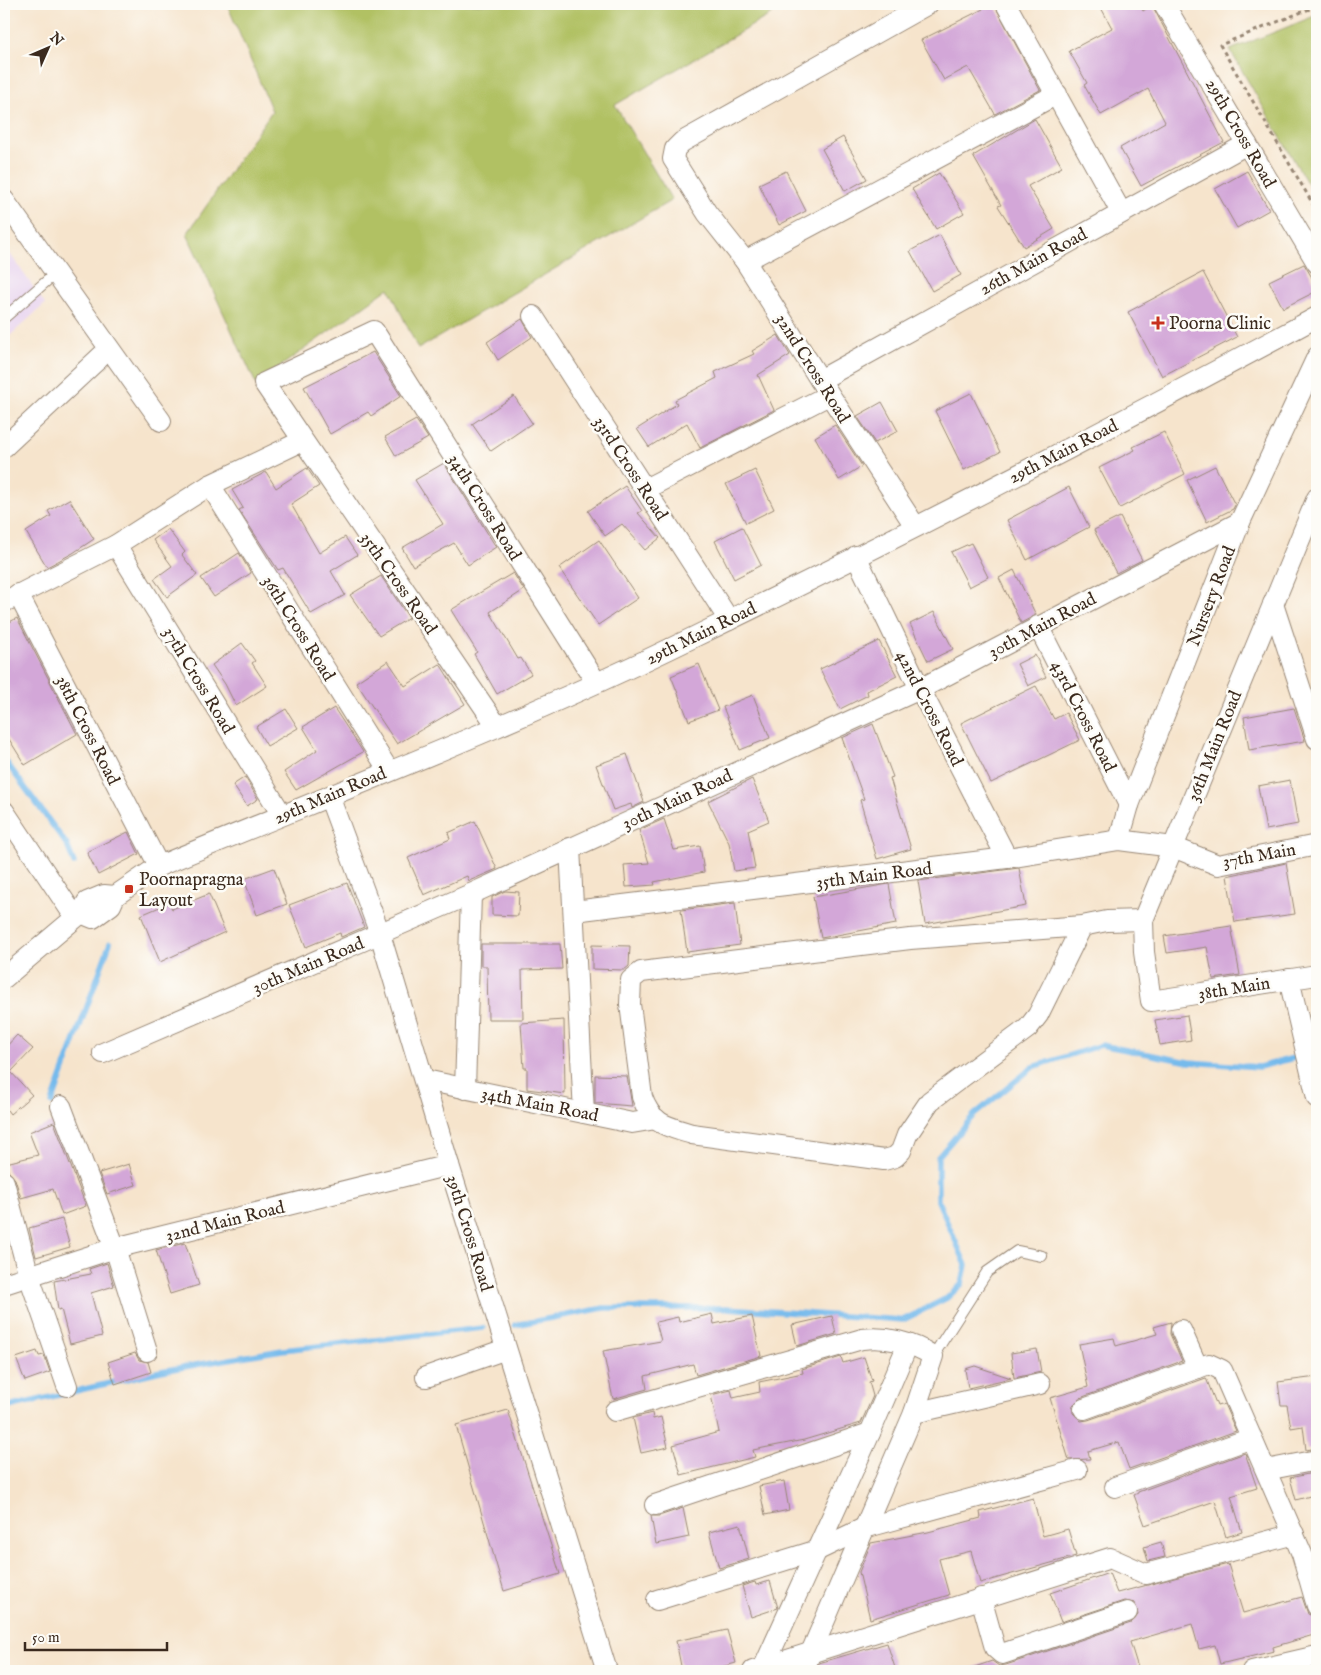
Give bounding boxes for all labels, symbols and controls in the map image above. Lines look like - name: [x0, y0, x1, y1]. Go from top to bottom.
- north arrow: [22, 22, 72, 72]
- text: N: [45, 28, 67, 50]
- street label: 29th Cross Road: [1199, 75, 1280, 193]
- street label: 26th Main Road: [976, 223, 1092, 301]
- street label: 32nd Cross Road: [769, 310, 855, 428]
- place label: Poorna Clinic: [1169, 313, 1271, 336]
- marker: Poorna Clinic: [1151, 316, 1165, 330]
- street label: 33rd Cross Road: [587, 412, 672, 526]
- street label: 29th Main Road: [1005, 415, 1123, 490]
- street label: 34th Cross Road: [442, 450, 526, 566]
- street label: 35th Cross Road: [354, 528, 442, 640]
- street label: Nursery Road: [1183, 543, 1242, 650]
- street label: 36th Cross Road: [256, 572, 340, 686]
- street label: 30th Main Road: [985, 588, 1101, 664]
- street label: 29th Main Road: [643, 598, 761, 671]
- street label: 37th Cross Road: [157, 623, 239, 739]
- street label: 42nd Cross Road: [890, 647, 968, 771]
- street label: 43rd Cross Road: [1045, 657, 1121, 777]
- street label: 38th Cross Road: [49, 672, 124, 790]
- street label: 36th Main Road: [1183, 687, 1248, 805]
- street label: 29th Main Road: [271, 762, 391, 830]
- street label: 30th Main Road: [619, 765, 737, 836]
- street label: 37th Main: [1221, 839, 1298, 874]
- street label: 35th Main Road: [815, 858, 934, 895]
- place label: Poornapragna Layout: [139, 869, 244, 913]
- marker: Poornapragna Layout: [123, 883, 135, 895]
- street label: 30th Main Road: [249, 932, 368, 1000]
- street label: 38th Main: [1197, 972, 1272, 1007]
- street label: 34th Main Road: [479, 1083, 601, 1128]
- street label: 39th Cross Road: [440, 1172, 497, 1295]
- street label: 32nd Main Road: [163, 1196, 288, 1248]
- scale bar: [25, 1620, 168, 1652]
- text: 50 m: [32, 1628, 60, 1647]

